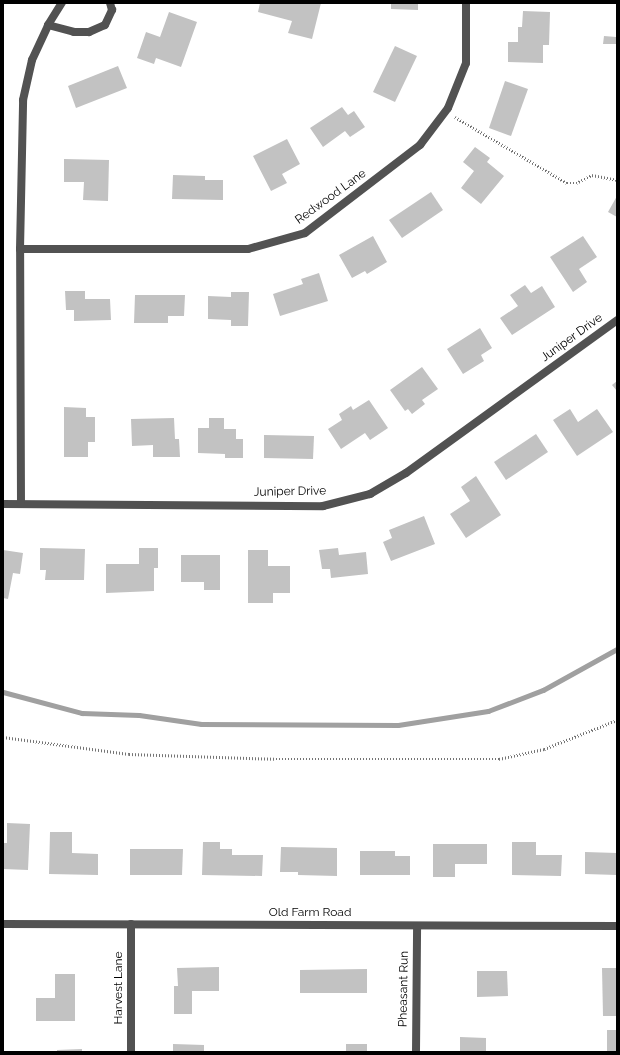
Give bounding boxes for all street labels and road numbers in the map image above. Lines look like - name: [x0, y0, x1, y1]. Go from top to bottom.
- street label: Redwood Lane: [293, 166, 369, 228]
- street label: Juniper Drive: [538, 311, 606, 365]
- street label: Juniper Drive: [253, 484, 327, 500]
- street label: Old Farm Road: [269, 906, 351, 920]
- street label: Harvest Lane: [112, 951, 126, 1025]
- street label: Pheasant Run: [396, 951, 412, 1027]

